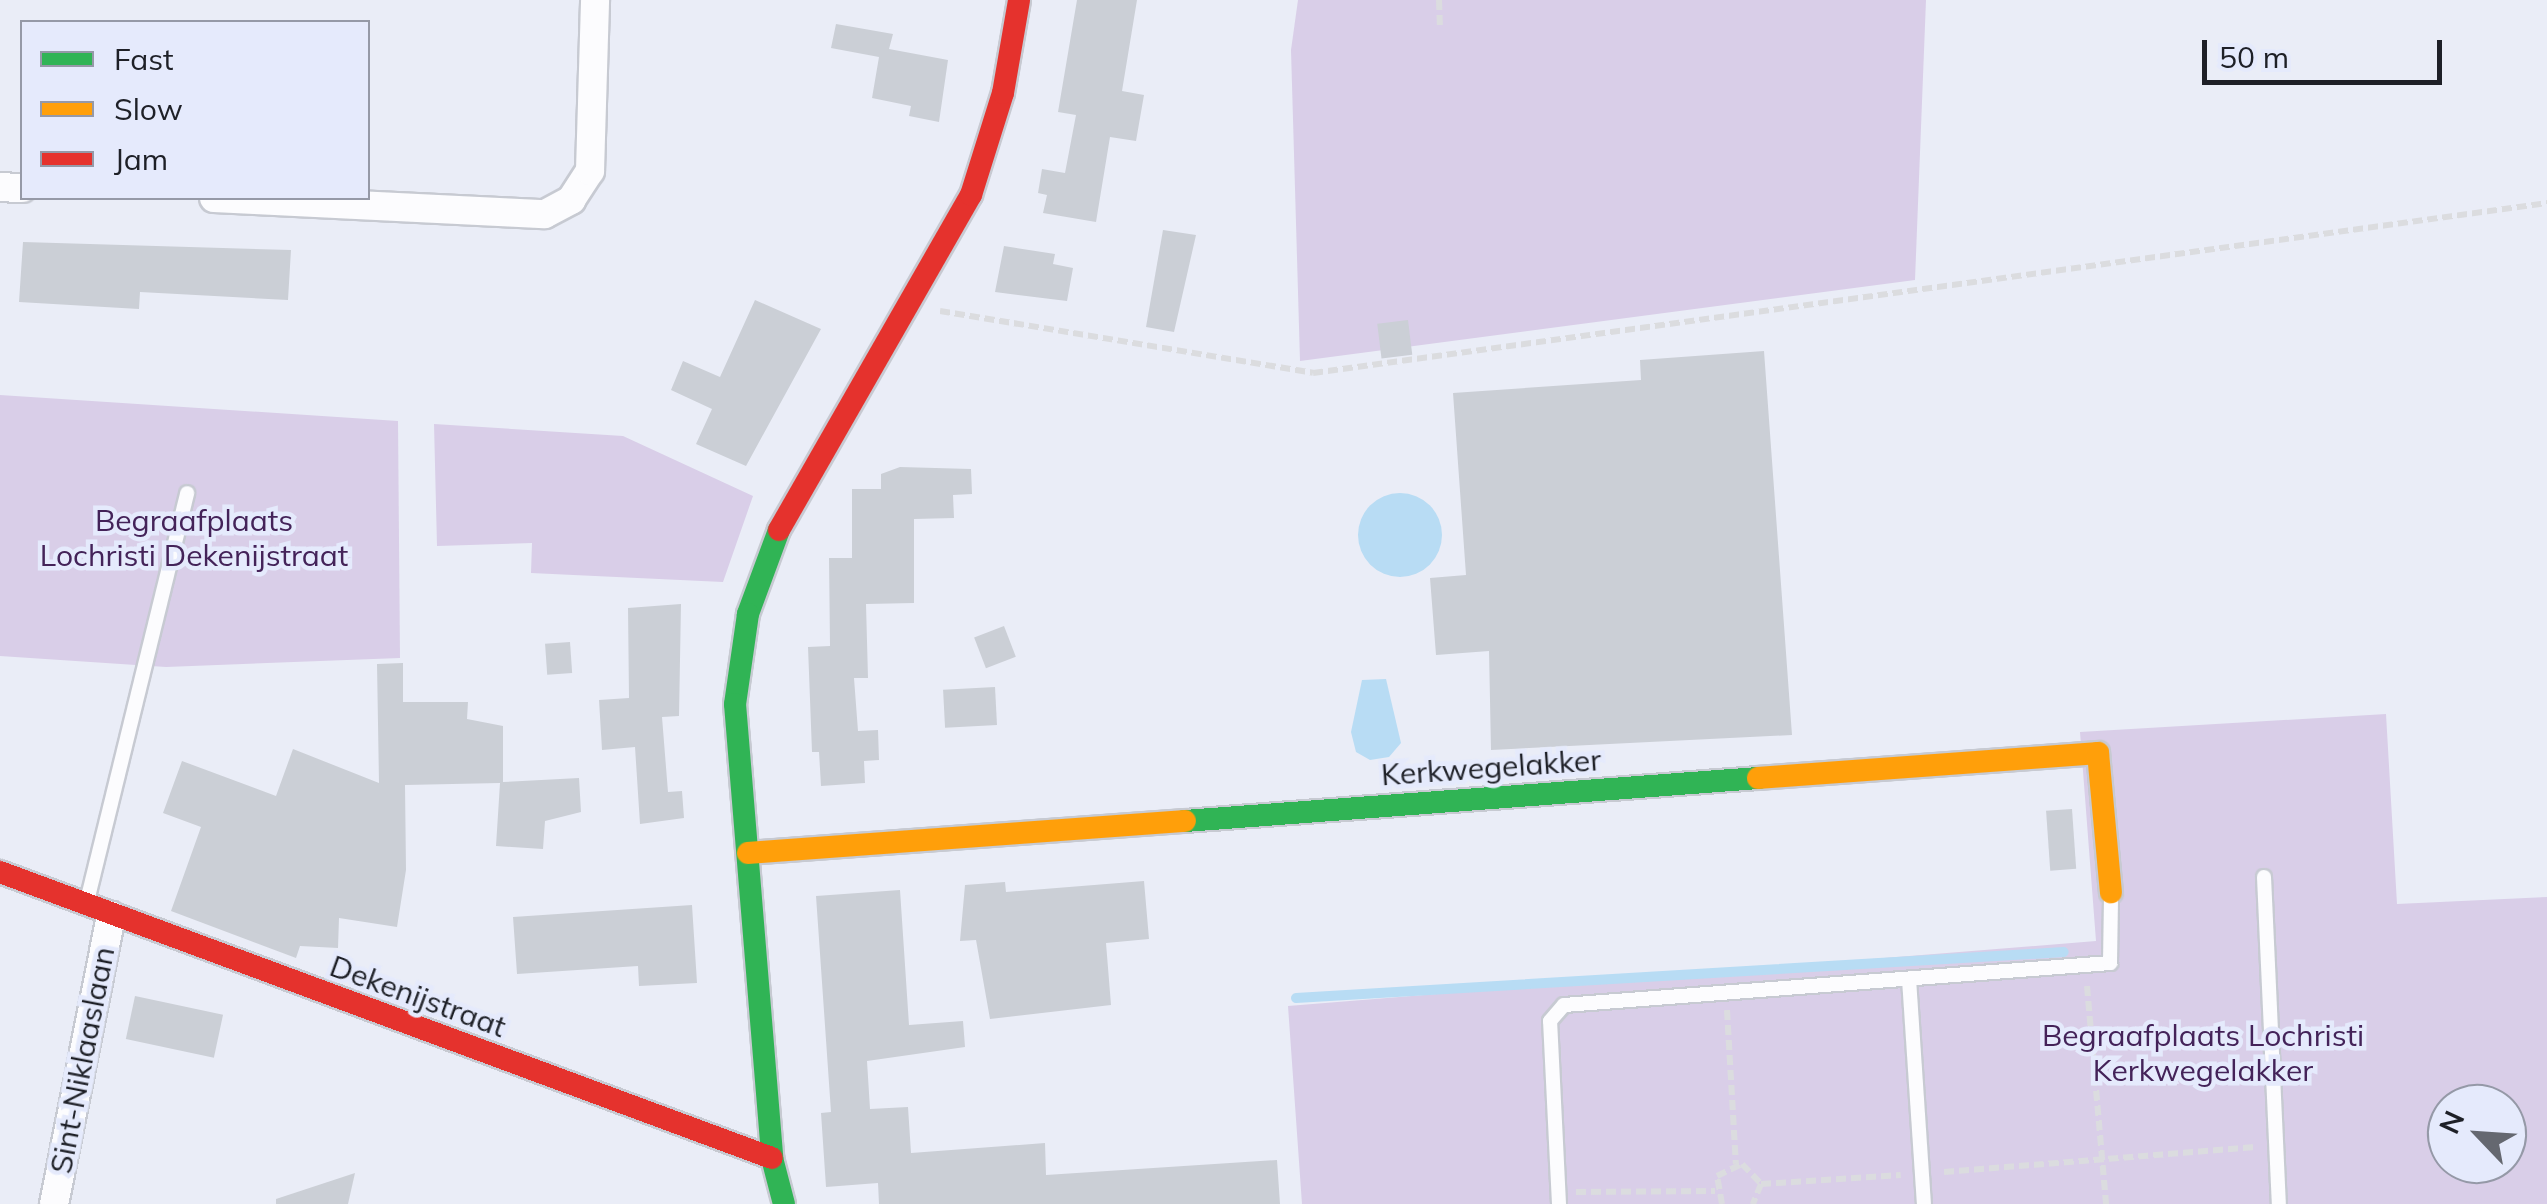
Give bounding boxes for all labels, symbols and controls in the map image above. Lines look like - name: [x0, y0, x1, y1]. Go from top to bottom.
- legend: [20, 20, 370, 200]
- scale bar: [2207, 20, 2447, 82]
- text: 50 m: [2219, 38, 2289, 76]
- text: Fast: [114, 40, 174, 78]
- text: Slow: [114, 90, 183, 128]
- text: Jam: [114, 140, 168, 178]
- park label: Begraafplaats Lochristi Dekenijstraat: [40, 502, 348, 572]
- street label: Kerkwegelakker: [1380, 741, 1602, 793]
- street label: Sint-Niklaaslaan: [42, 944, 122, 1176]
- street label: Dekenijstraat: [325, 948, 511, 1044]
- park label: Begraafplaats Lochristi Kerkwegelakker: [2042, 1017, 2364, 1088]
- north arrow: [2427, 1084, 2527, 1184]
- text: N: [2431, 1105, 2471, 1139]

